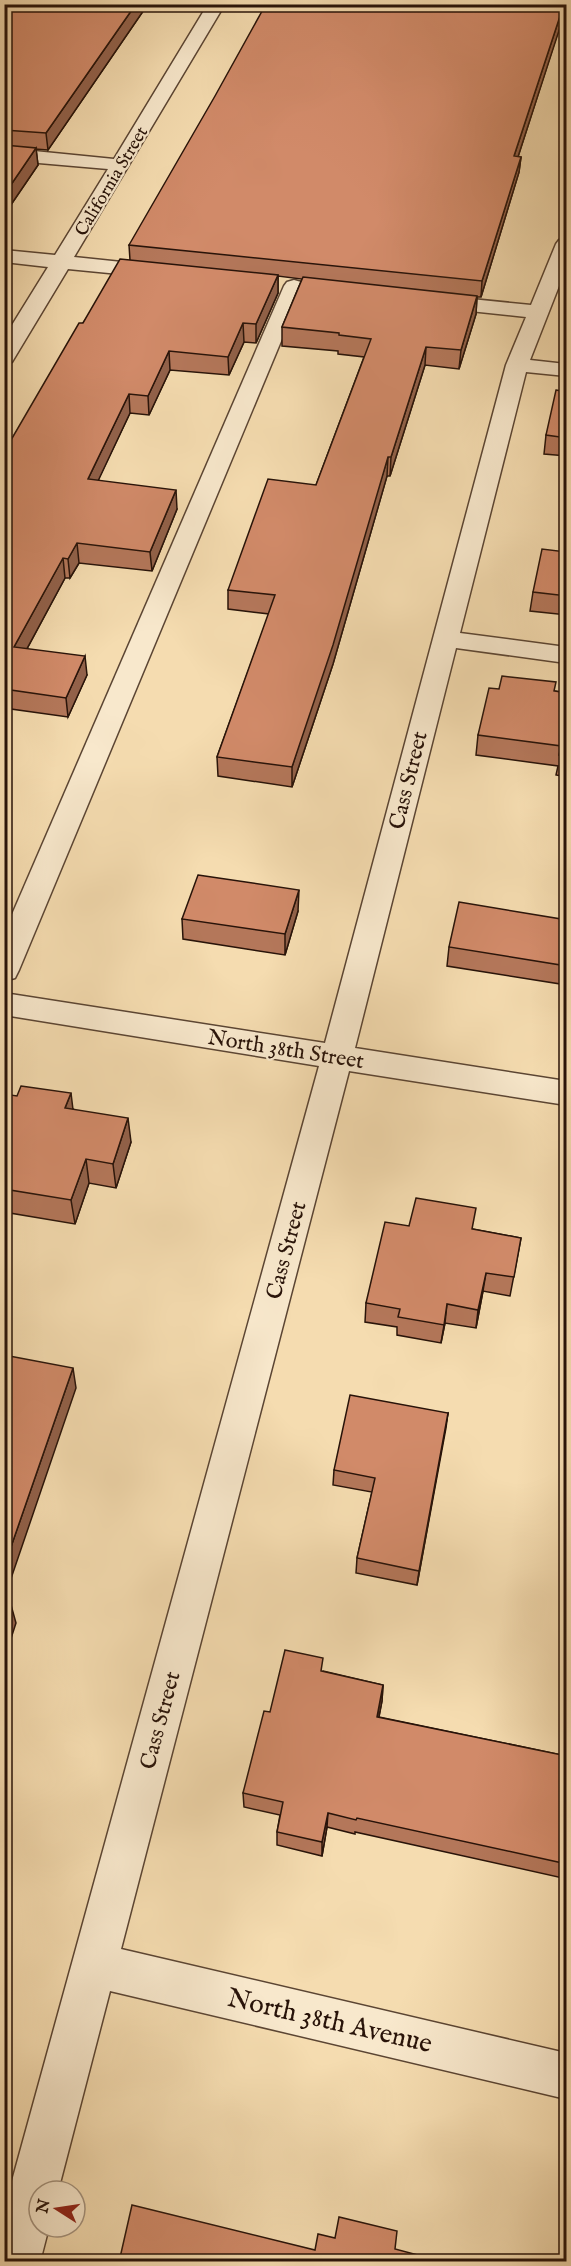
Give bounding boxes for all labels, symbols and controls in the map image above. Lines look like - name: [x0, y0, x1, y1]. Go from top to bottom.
- street label: California Street: [71, 123, 154, 241]
- street label: Cass Street: [383, 728, 435, 832]
- street label: North 38th Street: [206, 1024, 366, 1076]
- street label: Cass Street: [260, 1198, 314, 1303]
- street label: Cass Street: [134, 1668, 188, 1773]
- street label: North 38th Avenue: [224, 1982, 435, 2062]
- north arrow: [27, 2179, 87, 2239]
- text: N: [33, 2197, 56, 2216]

